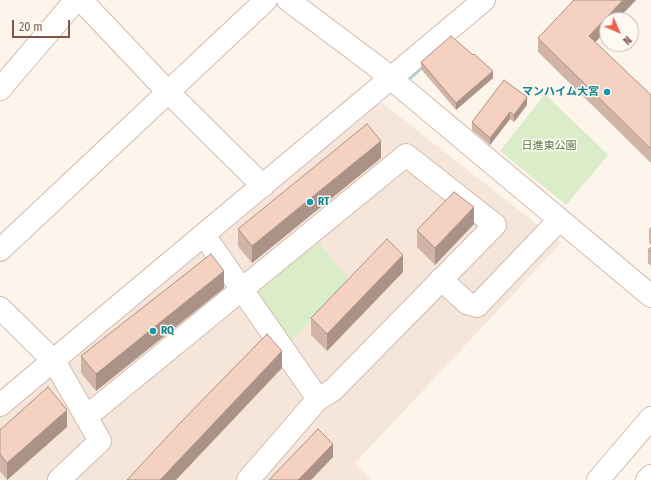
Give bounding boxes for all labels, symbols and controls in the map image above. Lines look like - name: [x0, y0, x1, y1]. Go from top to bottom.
- scale bar: [14, 12, 72, 38]
- north arrow: [599, 12, 639, 52]
- text: 20 m: [19, 20, 43, 34]
- text: N: [620, 33, 634, 47]
- place label: マンハイム大宮: [522, 85, 599, 99]
- marker: マンハイム大宮: [602, 87, 612, 97]
- park label: 日進東公園: [522, 139, 576, 153]
- place label: RT: [318, 195, 329, 209]
- marker: RT: [305, 197, 315, 207]
- place label: RQ: [161, 324, 174, 338]
- marker: RQ: [148, 326, 158, 336]

